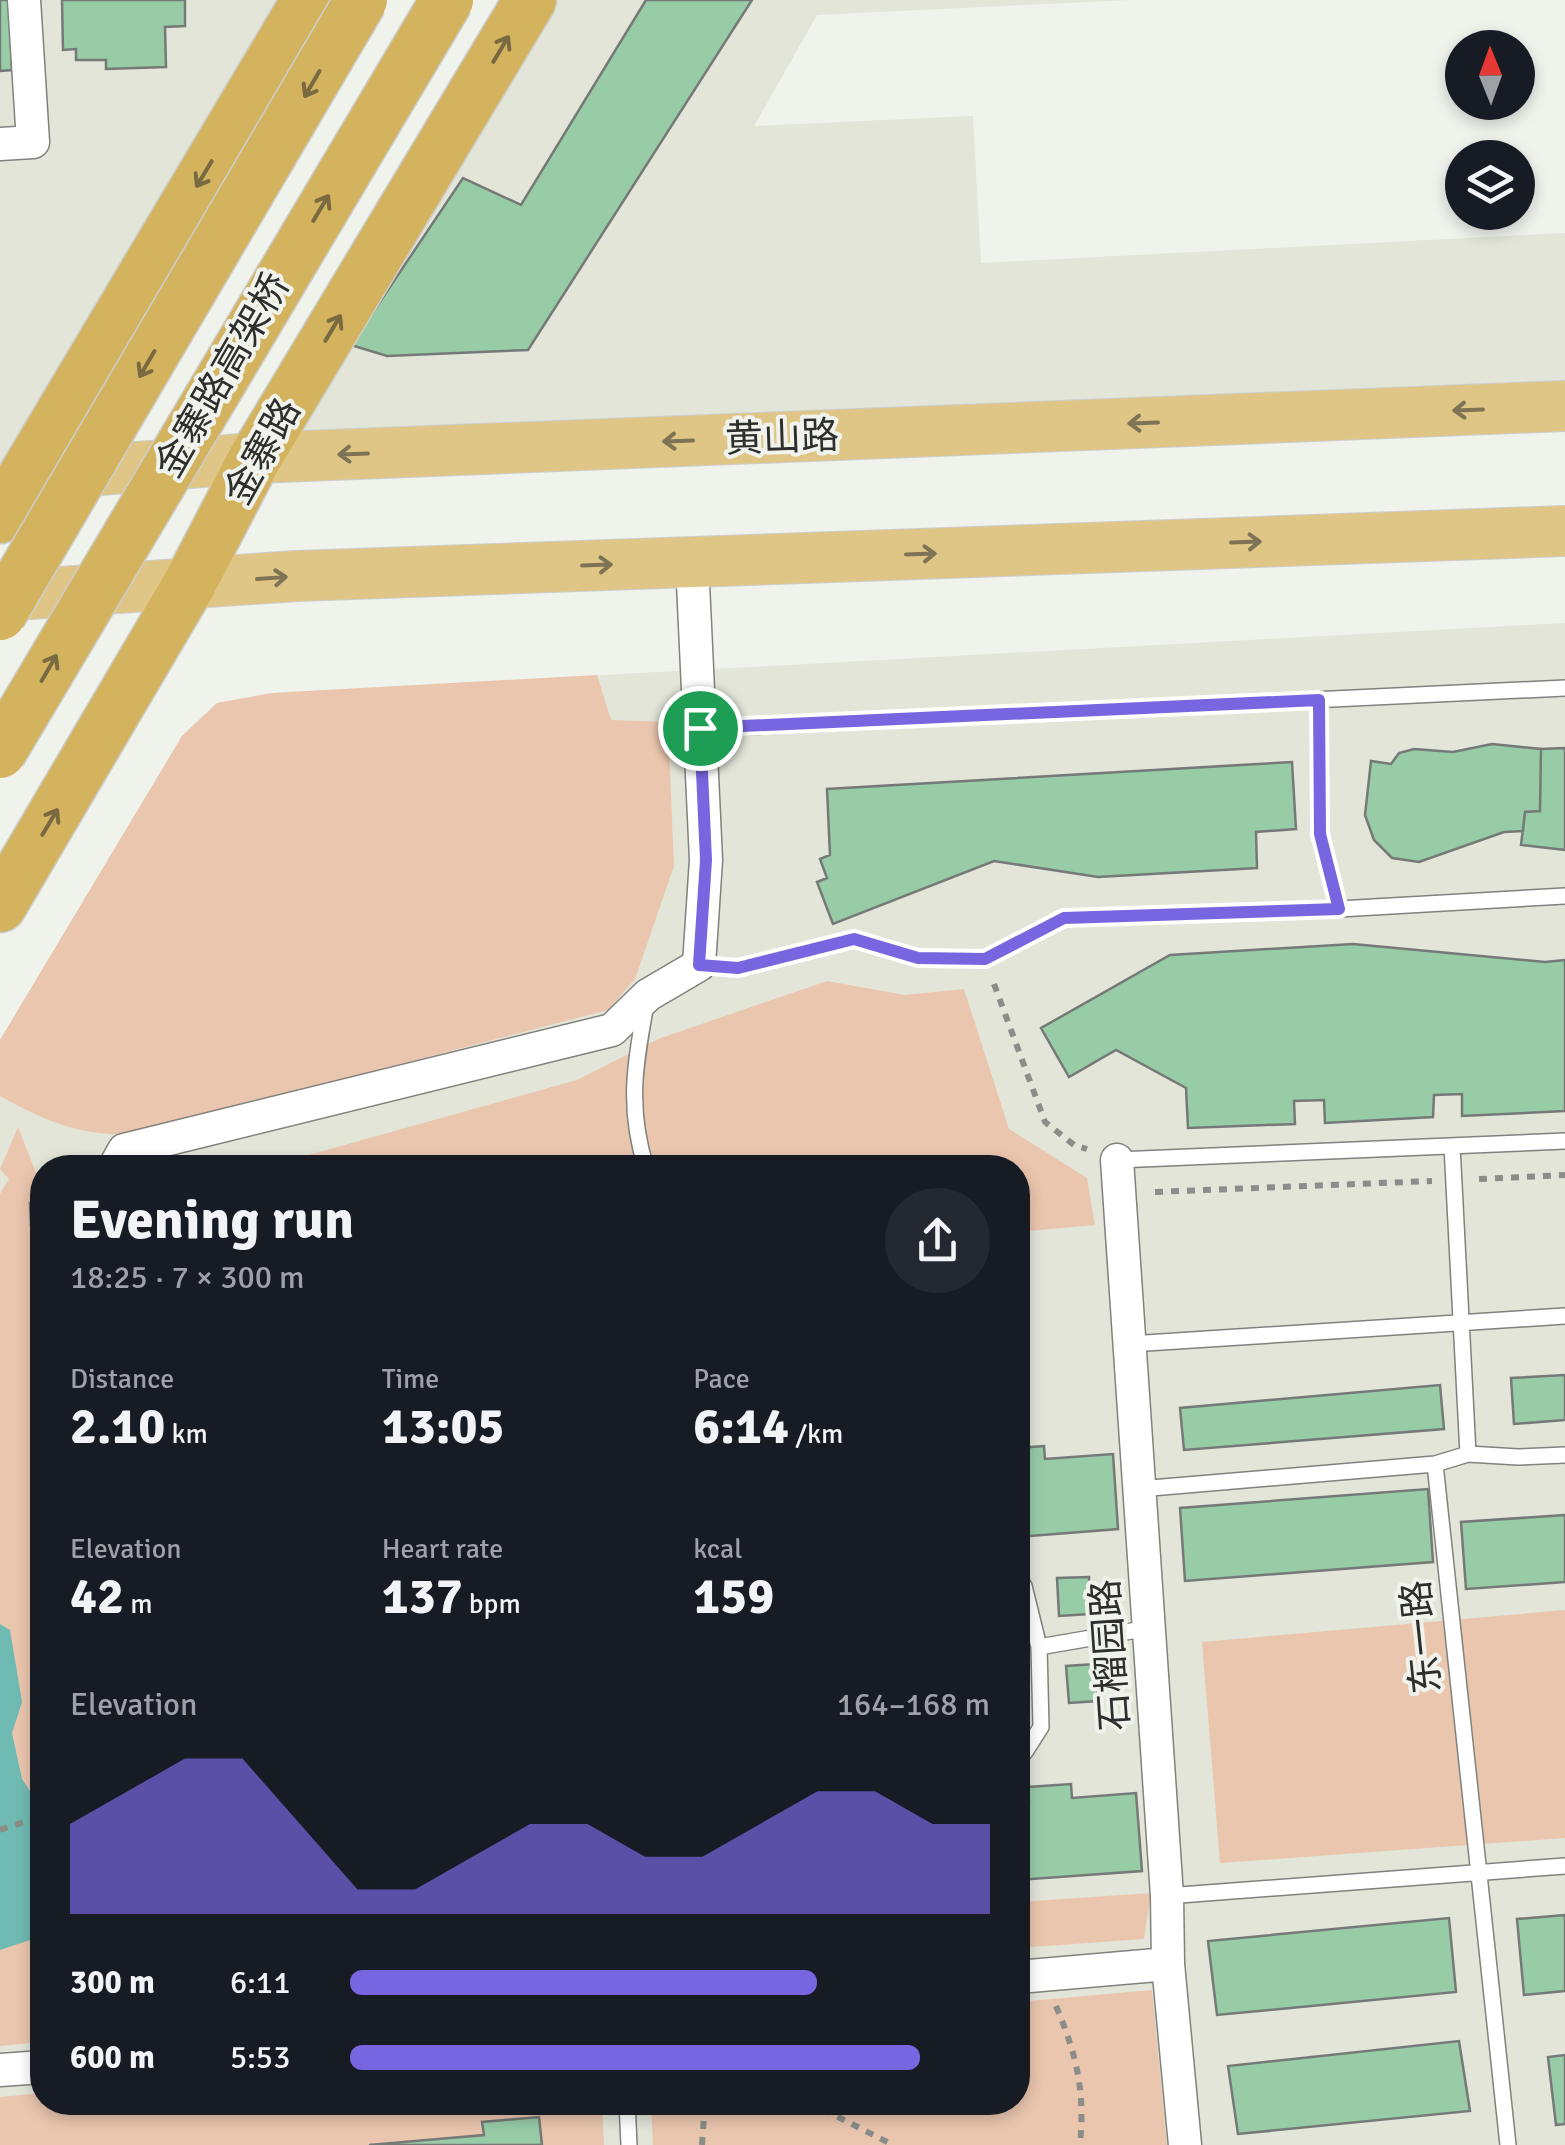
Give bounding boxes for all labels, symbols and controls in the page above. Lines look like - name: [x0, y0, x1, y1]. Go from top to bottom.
- north arrow: [1445, 30, 1535, 120]
- map controls: [1445, 30, 1535, 230]
- one-way arrow: [491, 35, 511, 64]
- one-way arrow: [302, 69, 322, 98]
- button: layers: [1445, 140, 1535, 230]
- one-way arrow: [194, 159, 214, 188]
- one-way arrow: [311, 194, 331, 223]
- street label: 金寨路高架桥: [145, 265, 299, 485]
- one-way arrow: [323, 314, 343, 343]
- one-way arrow: [137, 349, 157, 378]
- street label: 金寨路: [214, 390, 310, 512]
- one-way arrow: [1452, 400, 1484, 419]
- street label: 黄山路: [724, 412, 840, 463]
- one-way arrow: [1127, 414, 1159, 433]
- one-way arrow: [663, 432, 695, 451]
- one-way arrow: [338, 445, 370, 464]
- one-way arrow: [1230, 533, 1262, 552]
- one-way arrow: [905, 544, 937, 563]
- one-way arrow: [580, 556, 612, 575]
- one-way arrow: [255, 568, 287, 587]
- one-way arrow: [40, 654, 60, 683]
- pin: [658, 686, 743, 771]
- icon: arrive: [673, 701, 728, 756]
- one-way arrow: [40, 808, 60, 837]
- text: Evening run: [70, 1186, 354, 1254]
- button: share: [885, 1188, 990, 1293]
- text: 18:25 · 7 × 300 m: [70, 1258, 305, 1297]
- text: Distance: [70, 1362, 174, 1396]
- text: Time: [382, 1362, 439, 1396]
- text: Pace: [693, 1362, 750, 1396]
- text: 2.10: [70, 1396, 165, 1458]
- text: 13:05: [382, 1396, 504, 1458]
- text: 6:14: [693, 1396, 789, 1458]
- text: km: [165, 1417, 208, 1451]
- text: /km: [789, 1417, 843, 1451]
- text: Elevation: [70, 1532, 182, 1566]
- text: Heart rate: [382, 1532, 503, 1566]
- text: kcal: [693, 1532, 742, 1566]
- text: 42: [70, 1566, 124, 1628]
- text: 137: [382, 1566, 463, 1628]
- text: 159: [693, 1566, 774, 1628]
- street label: 石榴园路: [1082, 1578, 1139, 1732]
- street label: 东一路: [1392, 1578, 1451, 1696]
- text: m: [124, 1587, 153, 1621]
- text: bpm: [463, 1587, 521, 1621]
- text: Elevation: [70, 1685, 197, 1724]
- text: 164–168 m: [837, 1685, 990, 1724]
- text: 300 m: [70, 1963, 155, 2002]
- text: 6:11: [230, 1963, 290, 2002]
- text: 600 m: [70, 2038, 155, 2077]
- text: 5:53: [230, 2038, 290, 2077]

